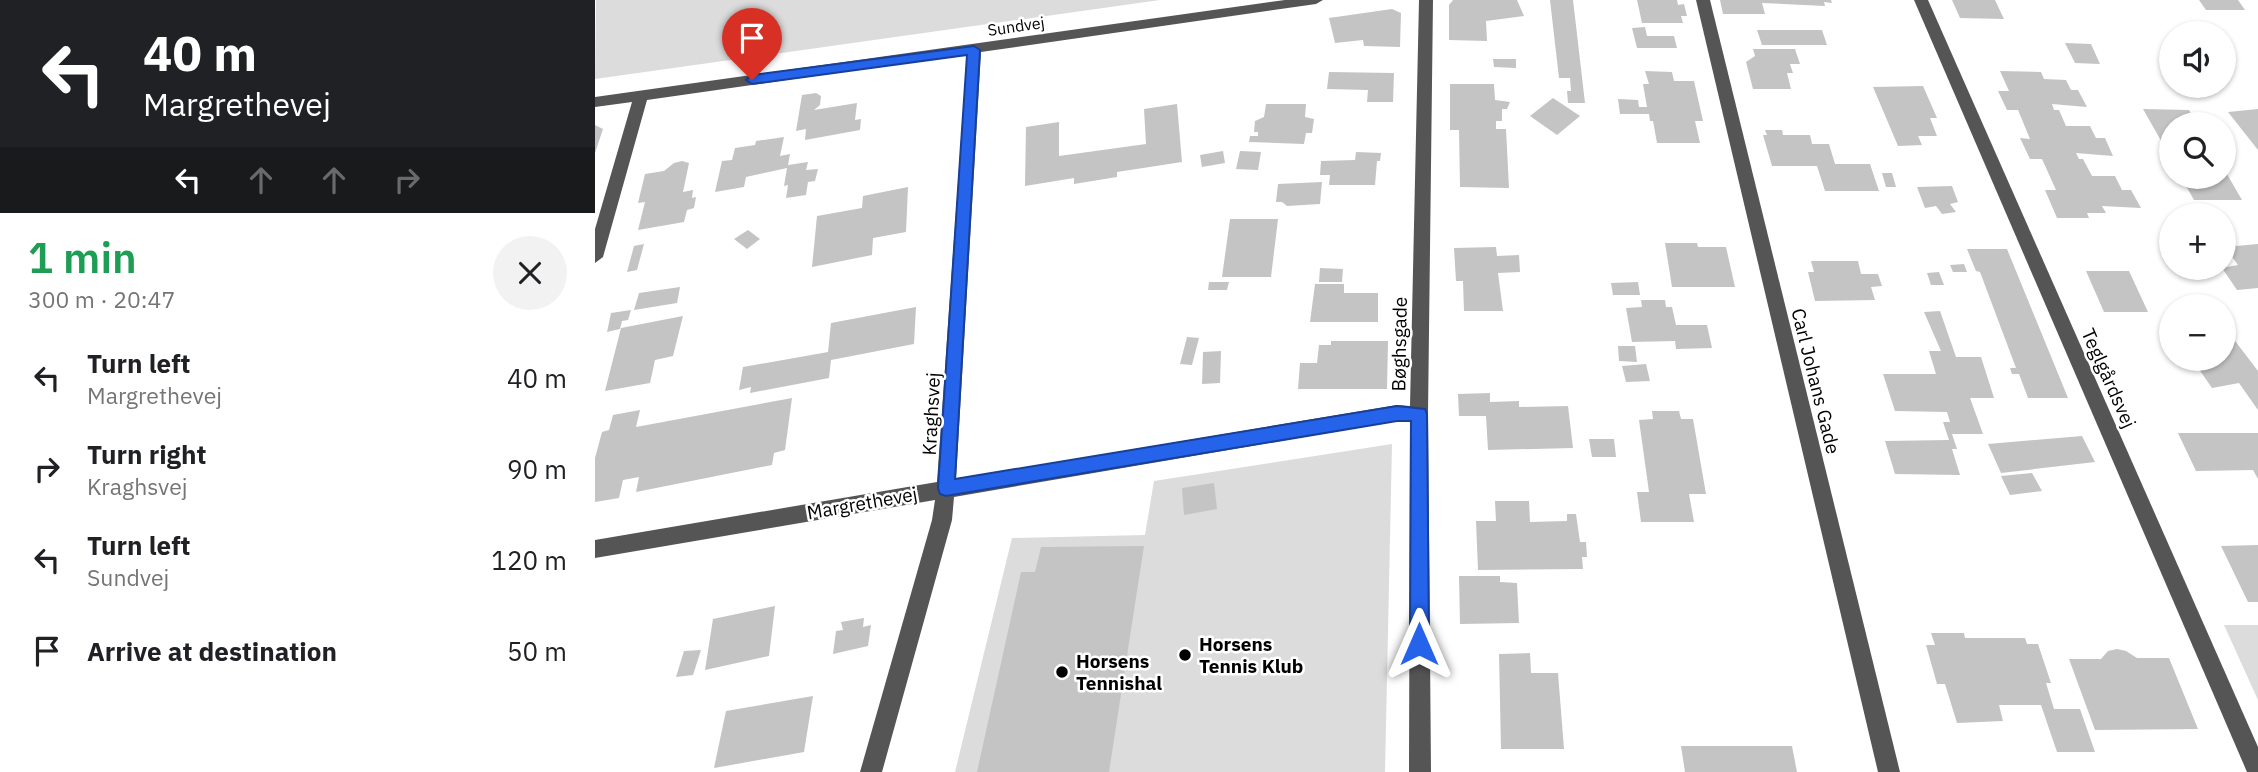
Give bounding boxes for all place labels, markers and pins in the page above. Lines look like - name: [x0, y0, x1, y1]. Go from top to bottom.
- pin: [722, 8, 782, 80]
- place label: Horsens Tennis Klub: [1199, 632, 1303, 678]
- marker: Horsens Tennis Klub: [1177, 647, 1193, 663]
- place label: Horsens Tennishal: [1076, 649, 1162, 695]
- marker: Horsens Tennishal: [1054, 664, 1070, 680]

